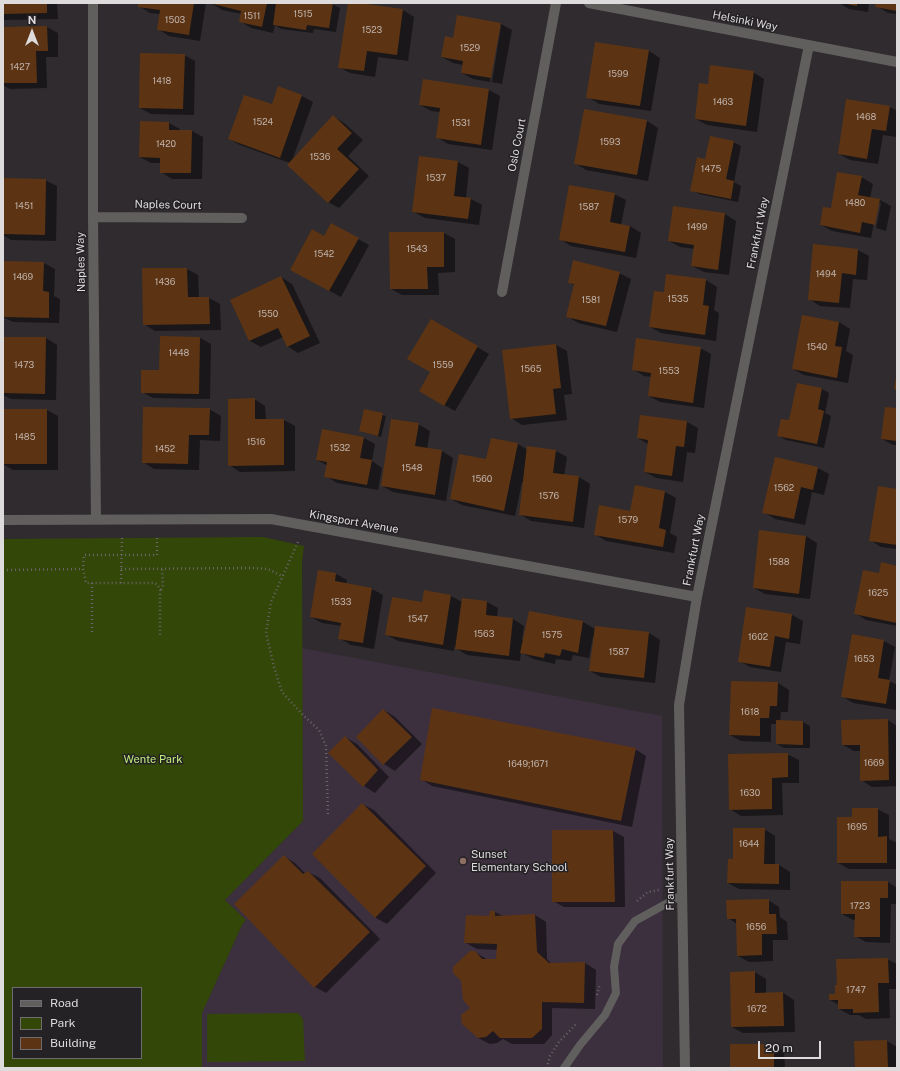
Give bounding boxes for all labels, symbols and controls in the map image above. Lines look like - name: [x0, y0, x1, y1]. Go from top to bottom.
- street label: Helsinki Way: [711, 8, 779, 34]
- house number: 1515: [294, 9, 312, 19]
- house number: 1511: [244, 11, 260, 21]
- north arrow: [12, 12, 52, 52]
- text: N: [28, 14, 36, 26]
- house number: 1503: [165, 15, 185, 25]
- house number: 1523: [362, 25, 382, 35]
- house number: 1529: [460, 43, 480, 53]
- house number: 1427: [10, 62, 30, 72]
- house number: 1599: [608, 69, 628, 79]
- house number: 1418: [153, 76, 171, 86]
- house number: 1463: [713, 97, 733, 107]
- house number: 1468: [856, 112, 876, 122]
- house number: 1524: [253, 117, 273, 127]
- street label: Oslo Court: [505, 117, 529, 173]
- house number: 1531: [452, 118, 470, 128]
- house number: 1593: [600, 137, 620, 147]
- house number: 1420: [156, 139, 176, 149]
- house number: 1536: [310, 152, 330, 162]
- house number: 1475: [701, 164, 721, 174]
- house number: 1537: [426, 173, 446, 183]
- street label: Frankfurt Way: [745, 196, 771, 270]
- street label: Naples Court: [134, 198, 202, 212]
- house number: 1480: [845, 198, 865, 208]
- house number: 1451: [15, 201, 33, 211]
- house number: 1587: [579, 202, 599, 212]
- house number: 1499: [687, 222, 707, 232]
- street label: Naples Way: [74, 232, 88, 292]
- house number: 1543: [407, 244, 427, 254]
- house number: 1542: [314, 249, 334, 259]
- house number: 1494: [816, 269, 836, 279]
- house number: 1469: [13, 272, 33, 282]
- house number: 1436: [155, 277, 175, 287]
- house number: 1535: [668, 294, 688, 304]
- house number: 1581: [582, 295, 600, 305]
- house number: 1550: [258, 309, 278, 319]
- house number: 1540: [807, 342, 827, 352]
- house number: 1448: [169, 348, 189, 358]
- house number: 1473: [14, 360, 34, 370]
- house number: 1559: [433, 360, 453, 370]
- house number: 1565: [521, 364, 541, 374]
- house number: 1553: [659, 366, 679, 376]
- house number: 1485: [15, 432, 35, 442]
- house number: 1516: [247, 437, 265, 447]
- house number: 1532: [330, 443, 350, 453]
- house number: 1452: [155, 444, 175, 454]
- house number: 1548: [402, 463, 422, 473]
- house number: 1560: [472, 474, 492, 484]
- house number: 1562: [774, 483, 794, 493]
- house number: 1576: [539, 491, 559, 501]
- street label: Kingsport Avenue: [308, 508, 400, 536]
- street label: Frankfurt Way: [681, 513, 707, 587]
- house number: 1579: [618, 515, 638, 525]
- house number: 1588: [768, 557, 790, 567]
- house number: 1625: [868, 588, 888, 598]
- house number: 1533: [331, 597, 351, 607]
- house number: 1547: [408, 614, 428, 624]
- house number: 1563: [474, 629, 494, 639]
- house number: 1575: [542, 630, 562, 640]
- house number: 1602: [748, 632, 768, 642]
- house number: 1587: [609, 647, 629, 657]
- house number: 1653: [854, 654, 874, 664]
- house number: 1618: [741, 707, 759, 717]
- park label: Wente Park: [124, 753, 182, 767]
- house number: 1669: [864, 758, 884, 768]
- house number: 1649;1671: [507, 759, 549, 769]
- house number: 1630: [740, 788, 760, 798]
- house number: 1695: [847, 822, 867, 832]
- street label: Frankfurt Way: [663, 837, 677, 911]
- house number: 1644: [739, 839, 759, 849]
- place label: Sunset Elementary School: [471, 848, 568, 874]
- marker: Sunset Elementary School: [458, 856, 468, 866]
- house number: 1723: [850, 901, 870, 911]
- house number: 1656: [746, 922, 766, 932]
- house number: 1747: [846, 985, 866, 995]
- legend: [12, 987, 142, 1059]
- text: Road: [50, 996, 78, 1010]
- house number: 1672: [747, 1004, 767, 1014]
- text: Park: [50, 1016, 76, 1030]
- scale bar: [760, 1033, 823, 1059]
- text: Building: [50, 1036, 96, 1050]
- text: 20 m: [765, 1041, 793, 1055]

